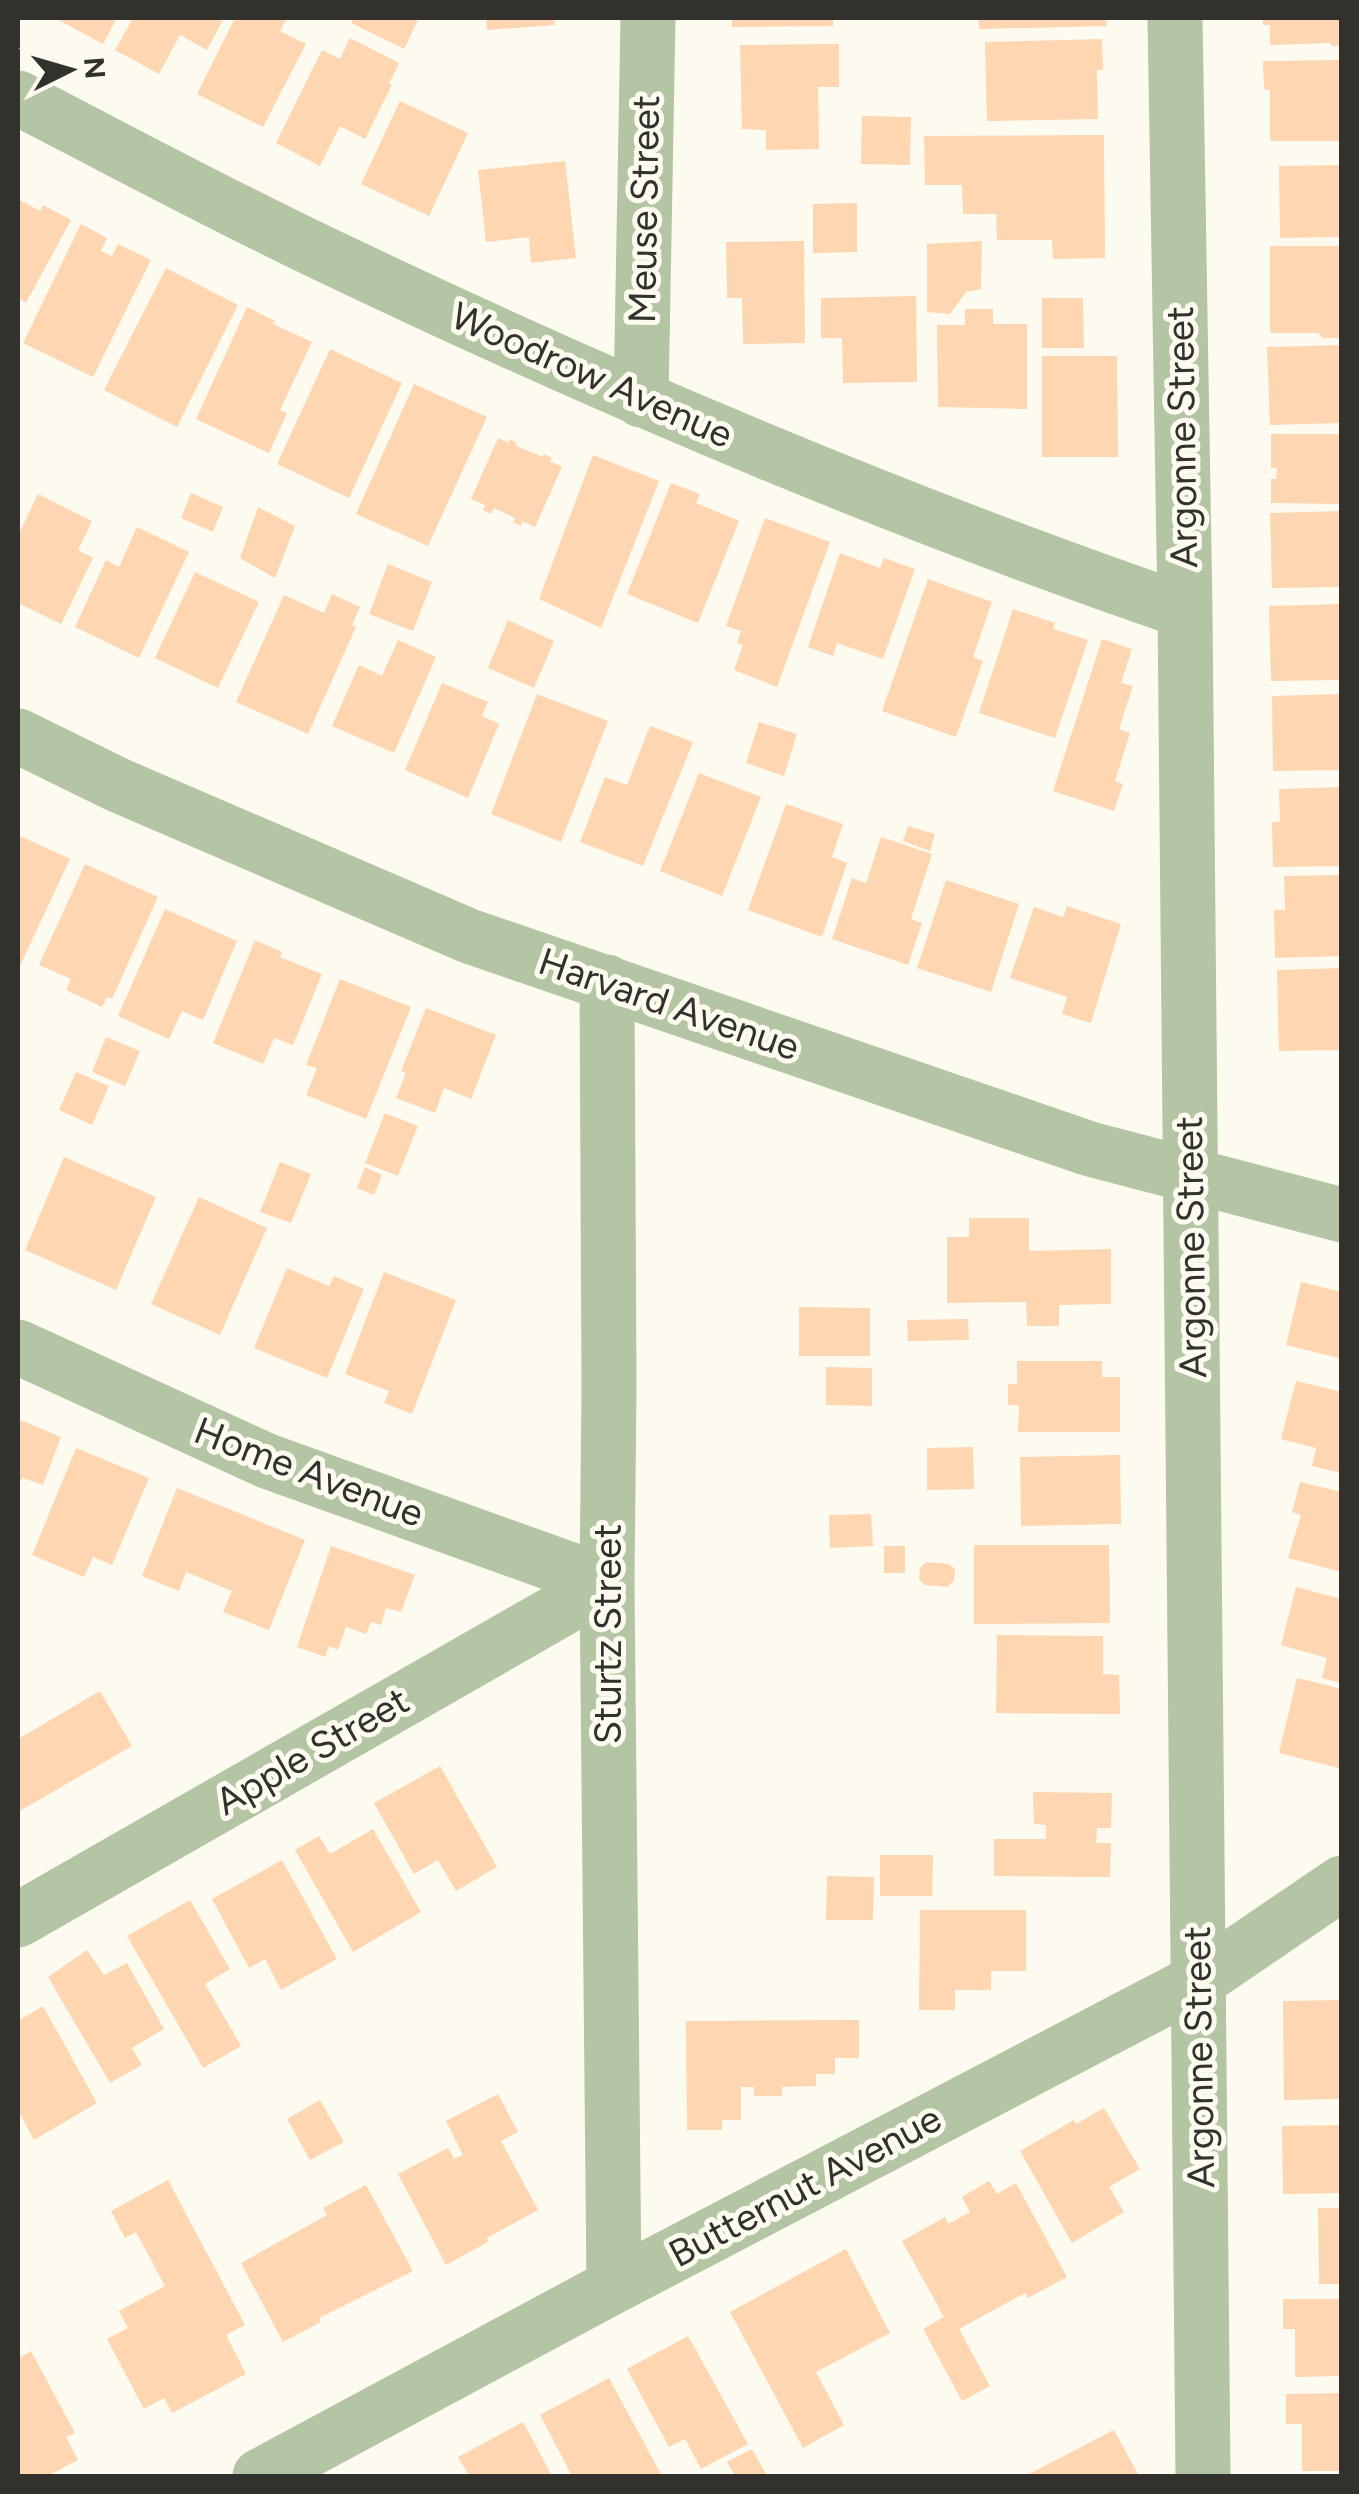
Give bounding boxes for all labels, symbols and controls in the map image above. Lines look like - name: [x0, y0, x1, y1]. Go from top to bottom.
- north arrow: [20, 20, 120, 120]
- text: N: [77, 56, 113, 80]
- street label: Meuse Street: [619, 94, 669, 324]
- street label: Woodrow Avenue: [444, 292, 740, 458]
- street label: Argonne Street: [1157, 306, 1207, 568]
- street label: Harvard Avenue: [533, 938, 805, 1070]
- street label: Argonne Street: [1166, 1116, 1216, 1378]
- street label: Home Avenue: [188, 1407, 430, 1537]
- street label: Sturtz Street: [585, 1524, 631, 1744]
- street label: Apple Street: [207, 1677, 417, 1825]
- street label: Argonne Street: [1174, 1926, 1224, 2188]
- street label: Butternut Avenue: [661, 2095, 949, 2277]

